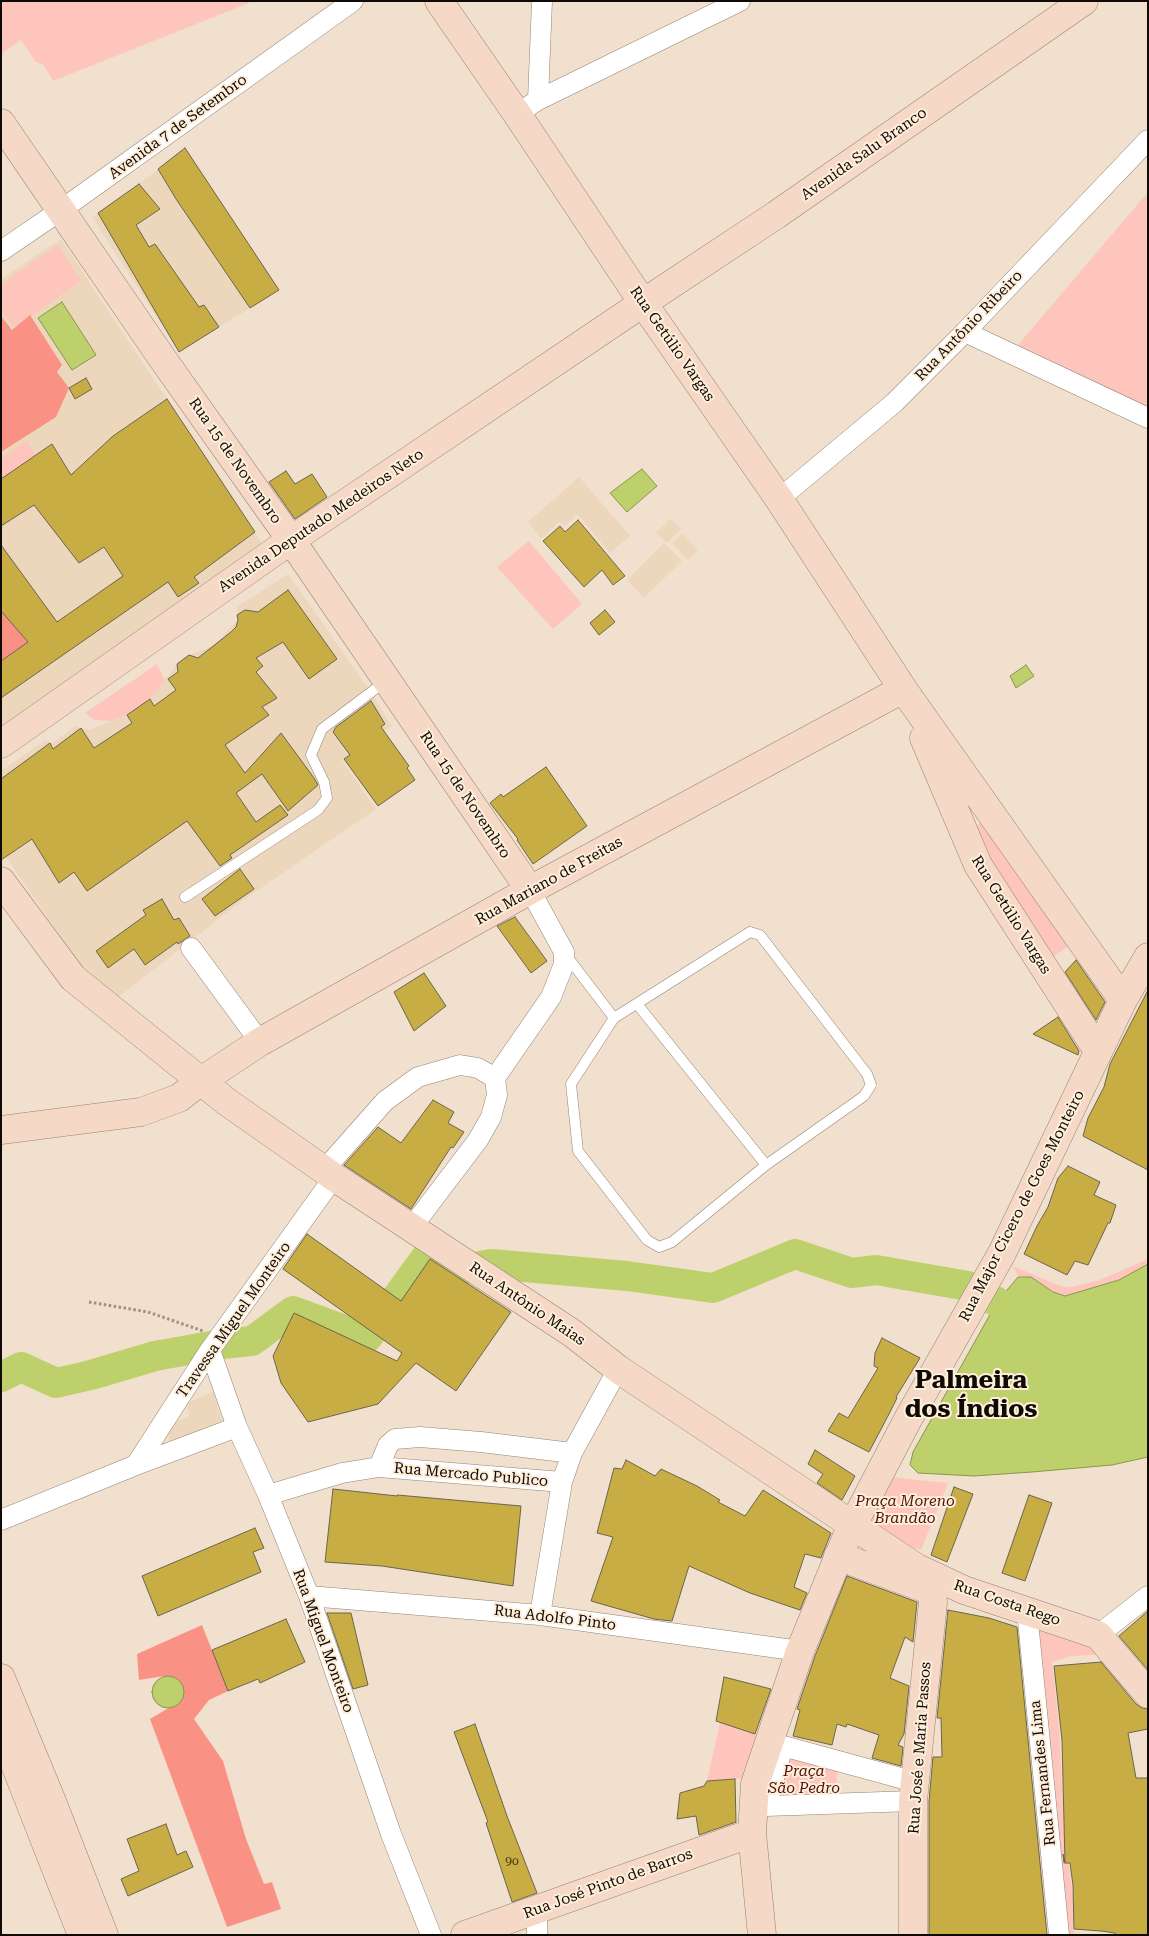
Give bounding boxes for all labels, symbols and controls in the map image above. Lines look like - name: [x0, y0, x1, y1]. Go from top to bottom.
- street label: Avenida 7 de Setembro: [105, 71, 251, 183]
- street label: Avenida Salu Branco: [798, 104, 930, 204]
- street label: Rua Antônio Ribeiro: [912, 267, 1026, 385]
- street label: Rua Getúlio Vargas: [626, 283, 718, 405]
- street label: Rua 15 de Novembro: [185, 395, 285, 527]
- street label: Avenida Deputado Medeiros Neto: [215, 445, 427, 597]
- street label: Rua 15 de Novembro: [416, 728, 514, 862]
- street label: Rua Mariano de Freitas: [472, 833, 626, 929]
- street label: Rua Getúlio Vargas: [967, 853, 1055, 977]
- street label: Rua Major Cicero de Goes Monteiro: [956, 1087, 1088, 1325]
- street label: Travessa Miguel Monteiro: [173, 1238, 295, 1402]
- street label: Rua Antônio Maias: [466, 1259, 588, 1349]
- district label: Palmeira dos Índios: [905, 1366, 1037, 1425]
- street label: Rua Mercado Publico: [393, 1459, 549, 1491]
- park label: Praça Moreno Brandão: [855, 1493, 955, 1528]
- street label: Rua Miguel Monteiro: [289, 1567, 357, 1715]
- street label: Rua Costa Rego: [951, 1576, 1063, 1630]
- street label: Rua Adolfo Pinto: [493, 1602, 617, 1634]
- street label: Rua José e Maria Passos: [905, 1661, 935, 1835]
- street label: Rua Fernandes Lima: [1026, 1699, 1060, 1847]
- park label: Praça São Pedro: [768, 1763, 840, 1798]
- street label: Rua José Pinto de Barros: [521, 1845, 695, 1923]
- house number: 90: [505, 1854, 519, 1868]

